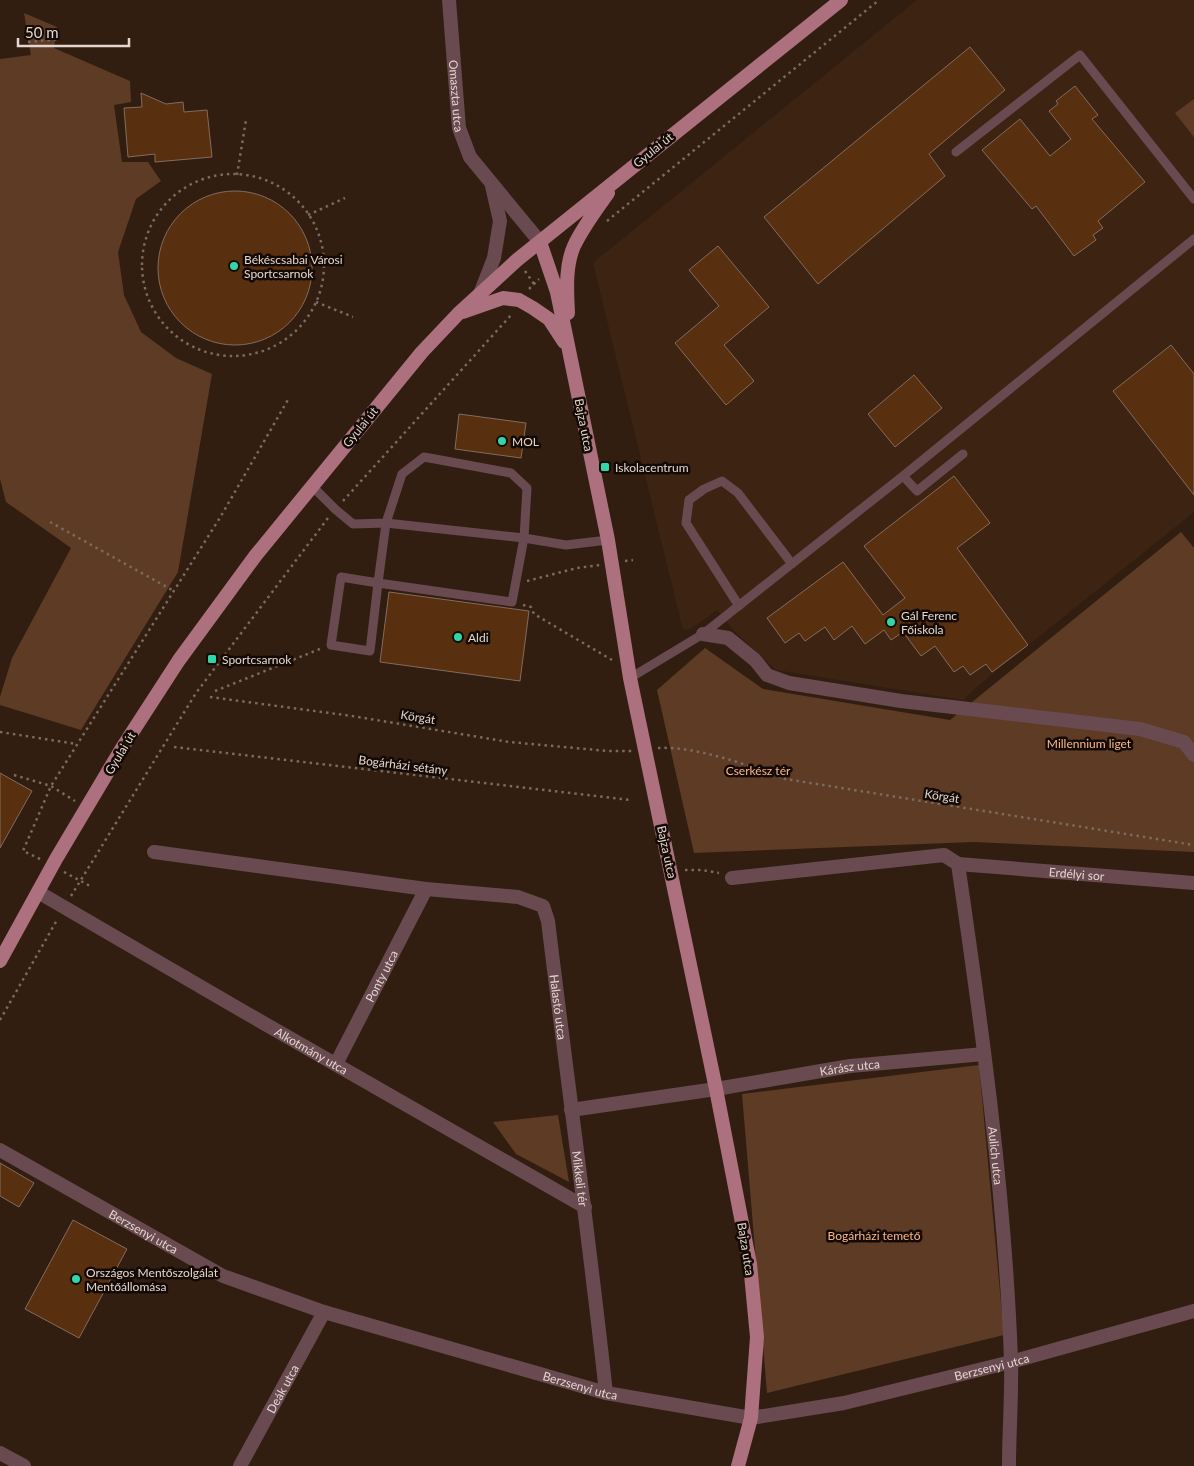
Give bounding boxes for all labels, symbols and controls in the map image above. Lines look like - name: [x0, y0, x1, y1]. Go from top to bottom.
- scale bar: [18, 15, 129, 47]
- text: 50 m: [25, 23, 59, 41]
- street label: Omaszta utca: [446, 59, 467, 134]
- street label: Gyulai út: [630, 129, 677, 171]
- place label: Békéscsabai Városi Sportcsarnok: [244, 252, 343, 281]
- marker: Békéscsabai Városi Sportcsarnok: [228, 260, 240, 272]
- street label: Bajza utca: [572, 397, 596, 453]
- street label: Gyulai út: [339, 403, 381, 450]
- place label: MOL: [512, 434, 539, 449]
- marker: MOL: [496, 435, 508, 447]
- place label: Iskolacentrum: [615, 460, 689, 475]
- marker: Iskolacentrum: [599, 461, 611, 473]
- place label: Gál Ferenc Főiskola: [901, 608, 957, 637]
- marker: Gál Ferenc Főiskola: [885, 616, 897, 628]
- place label: Aldi: [468, 630, 489, 645]
- marker: Aldi: [452, 631, 464, 643]
- place label: Sportcsarnok: [222, 652, 292, 667]
- marker: Sportcsarnok: [206, 653, 218, 665]
- street label: Körgát: [400, 707, 437, 727]
- street label: Gyulai út: [101, 728, 139, 777]
- park label: Millennium liget: [1047, 736, 1132, 751]
- street label: Bogárházi sétány: [358, 752, 449, 778]
- park label: Cserkész tér: [726, 763, 791, 778]
- street label: Körgát: [924, 786, 961, 806]
- street label: Bajza utca: [654, 824, 680, 880]
- street label: Erdélyi sor: [1048, 864, 1105, 883]
- street label: Ponty utca: [362, 947, 401, 1004]
- street label: Halastó utca: [547, 973, 570, 1041]
- street label: Alkotmány utca: [272, 1024, 351, 1077]
- street label: Kárász utca: [818, 1056, 880, 1079]
- street label: Aulich utca: [986, 1126, 1007, 1186]
- street label: Mikkeli tér: [570, 1150, 592, 1208]
- street label: Berzsenyi utca: [107, 1206, 181, 1257]
- street label: Bajza utca: [734, 1221, 758, 1277]
- park label: Bogárházi temető: [828, 1228, 921, 1243]
- place label: Országos Mentőszolgálat Mentőállomása: [86, 1265, 219, 1294]
- marker: Országos Mentőszolgálat Mentőállomása: [70, 1273, 82, 1285]
- street label: Berzsenyi utca: [952, 1350, 1031, 1383]
- street label: Deák utca: [263, 1362, 301, 1416]
- street label: Berzsenyi utca: [541, 1368, 619, 1402]

